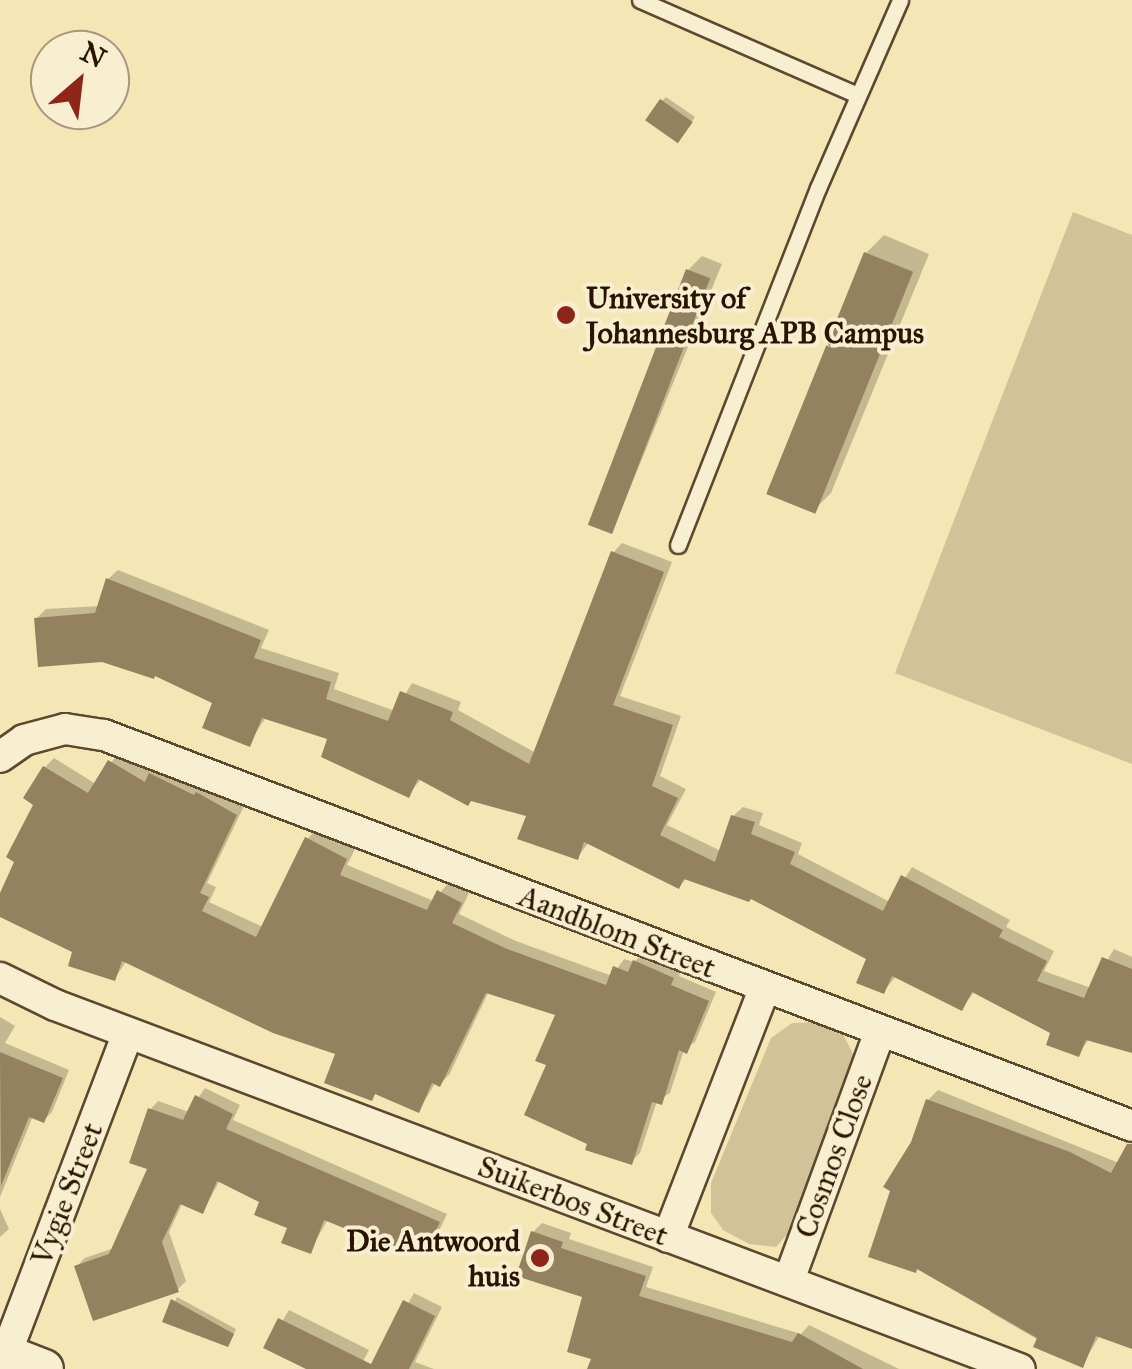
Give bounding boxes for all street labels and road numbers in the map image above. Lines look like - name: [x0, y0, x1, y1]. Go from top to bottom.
- street label: Aandblom Street: [513, 878, 721, 986]
- street label: Cosmos Close: [788, 1069, 880, 1243]
- street label: Vygie Street: [23, 1118, 111, 1270]
- street label: Suikerbos Street: [473, 1148, 673, 1254]

